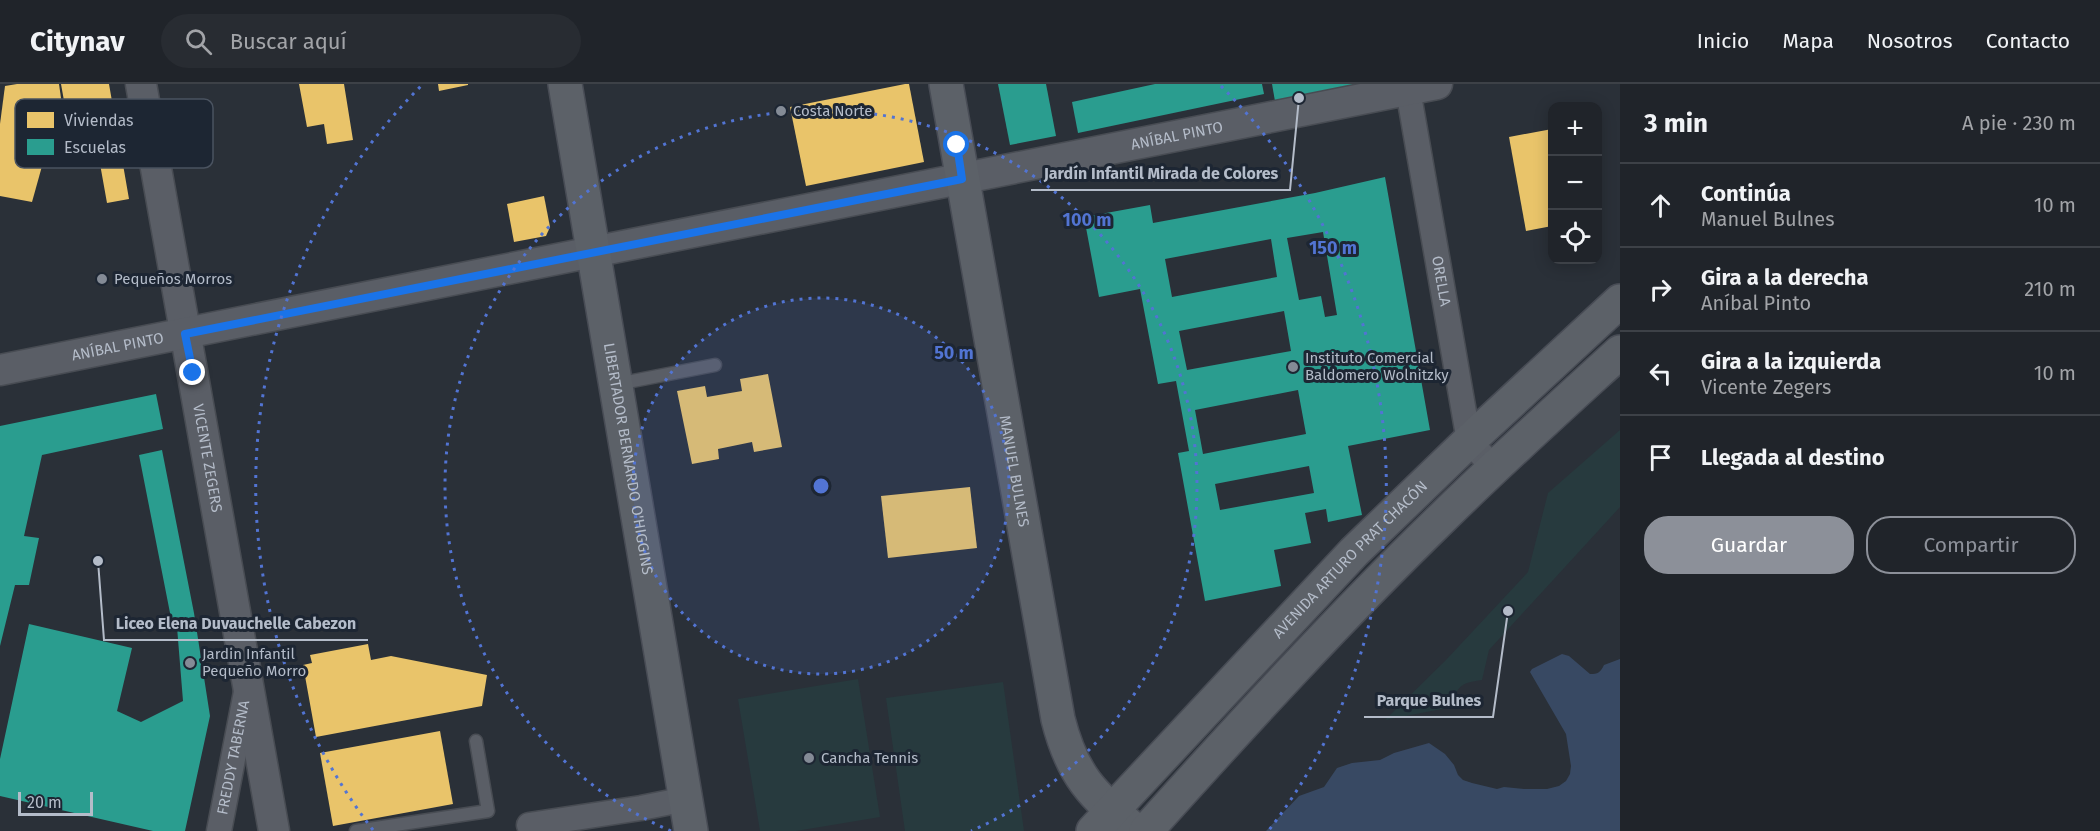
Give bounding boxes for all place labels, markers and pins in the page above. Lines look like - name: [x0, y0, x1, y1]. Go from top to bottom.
- place label: Costa Norte: [793, 102, 872, 120]
- marker: Costa Norte: [774, 104, 788, 118]
- callout: Jardín Infantil Mirada de Colores: [1031, 156, 1290, 190]
- place label: Pequeños Morros: [114, 270, 232, 288]
- marker: Pequeños Morros: [95, 272, 109, 286]
- place label: Instituto Comercial Baldomero Wolnitzky: [1305, 349, 1449, 384]
- marker: Instituto Comercial Baldomero Wolnitzky: [1286, 360, 1300, 374]
- centre of rings: [811, 476, 831, 496]
- callout: Liceo Elena Duvauchelle Cabezon: [104, 606, 368, 640]
- place label: Jardin Infantil Pequeño Morro: [202, 645, 306, 680]
- marker: Jardin Infantil Pequeño Morro: [183, 656, 197, 670]
- callout: Parque Bulnes: [1364, 683, 1493, 717]
- place label: Cancha Tennis: [821, 749, 918, 767]
- marker: Cancha Tennis: [802, 751, 816, 765]

